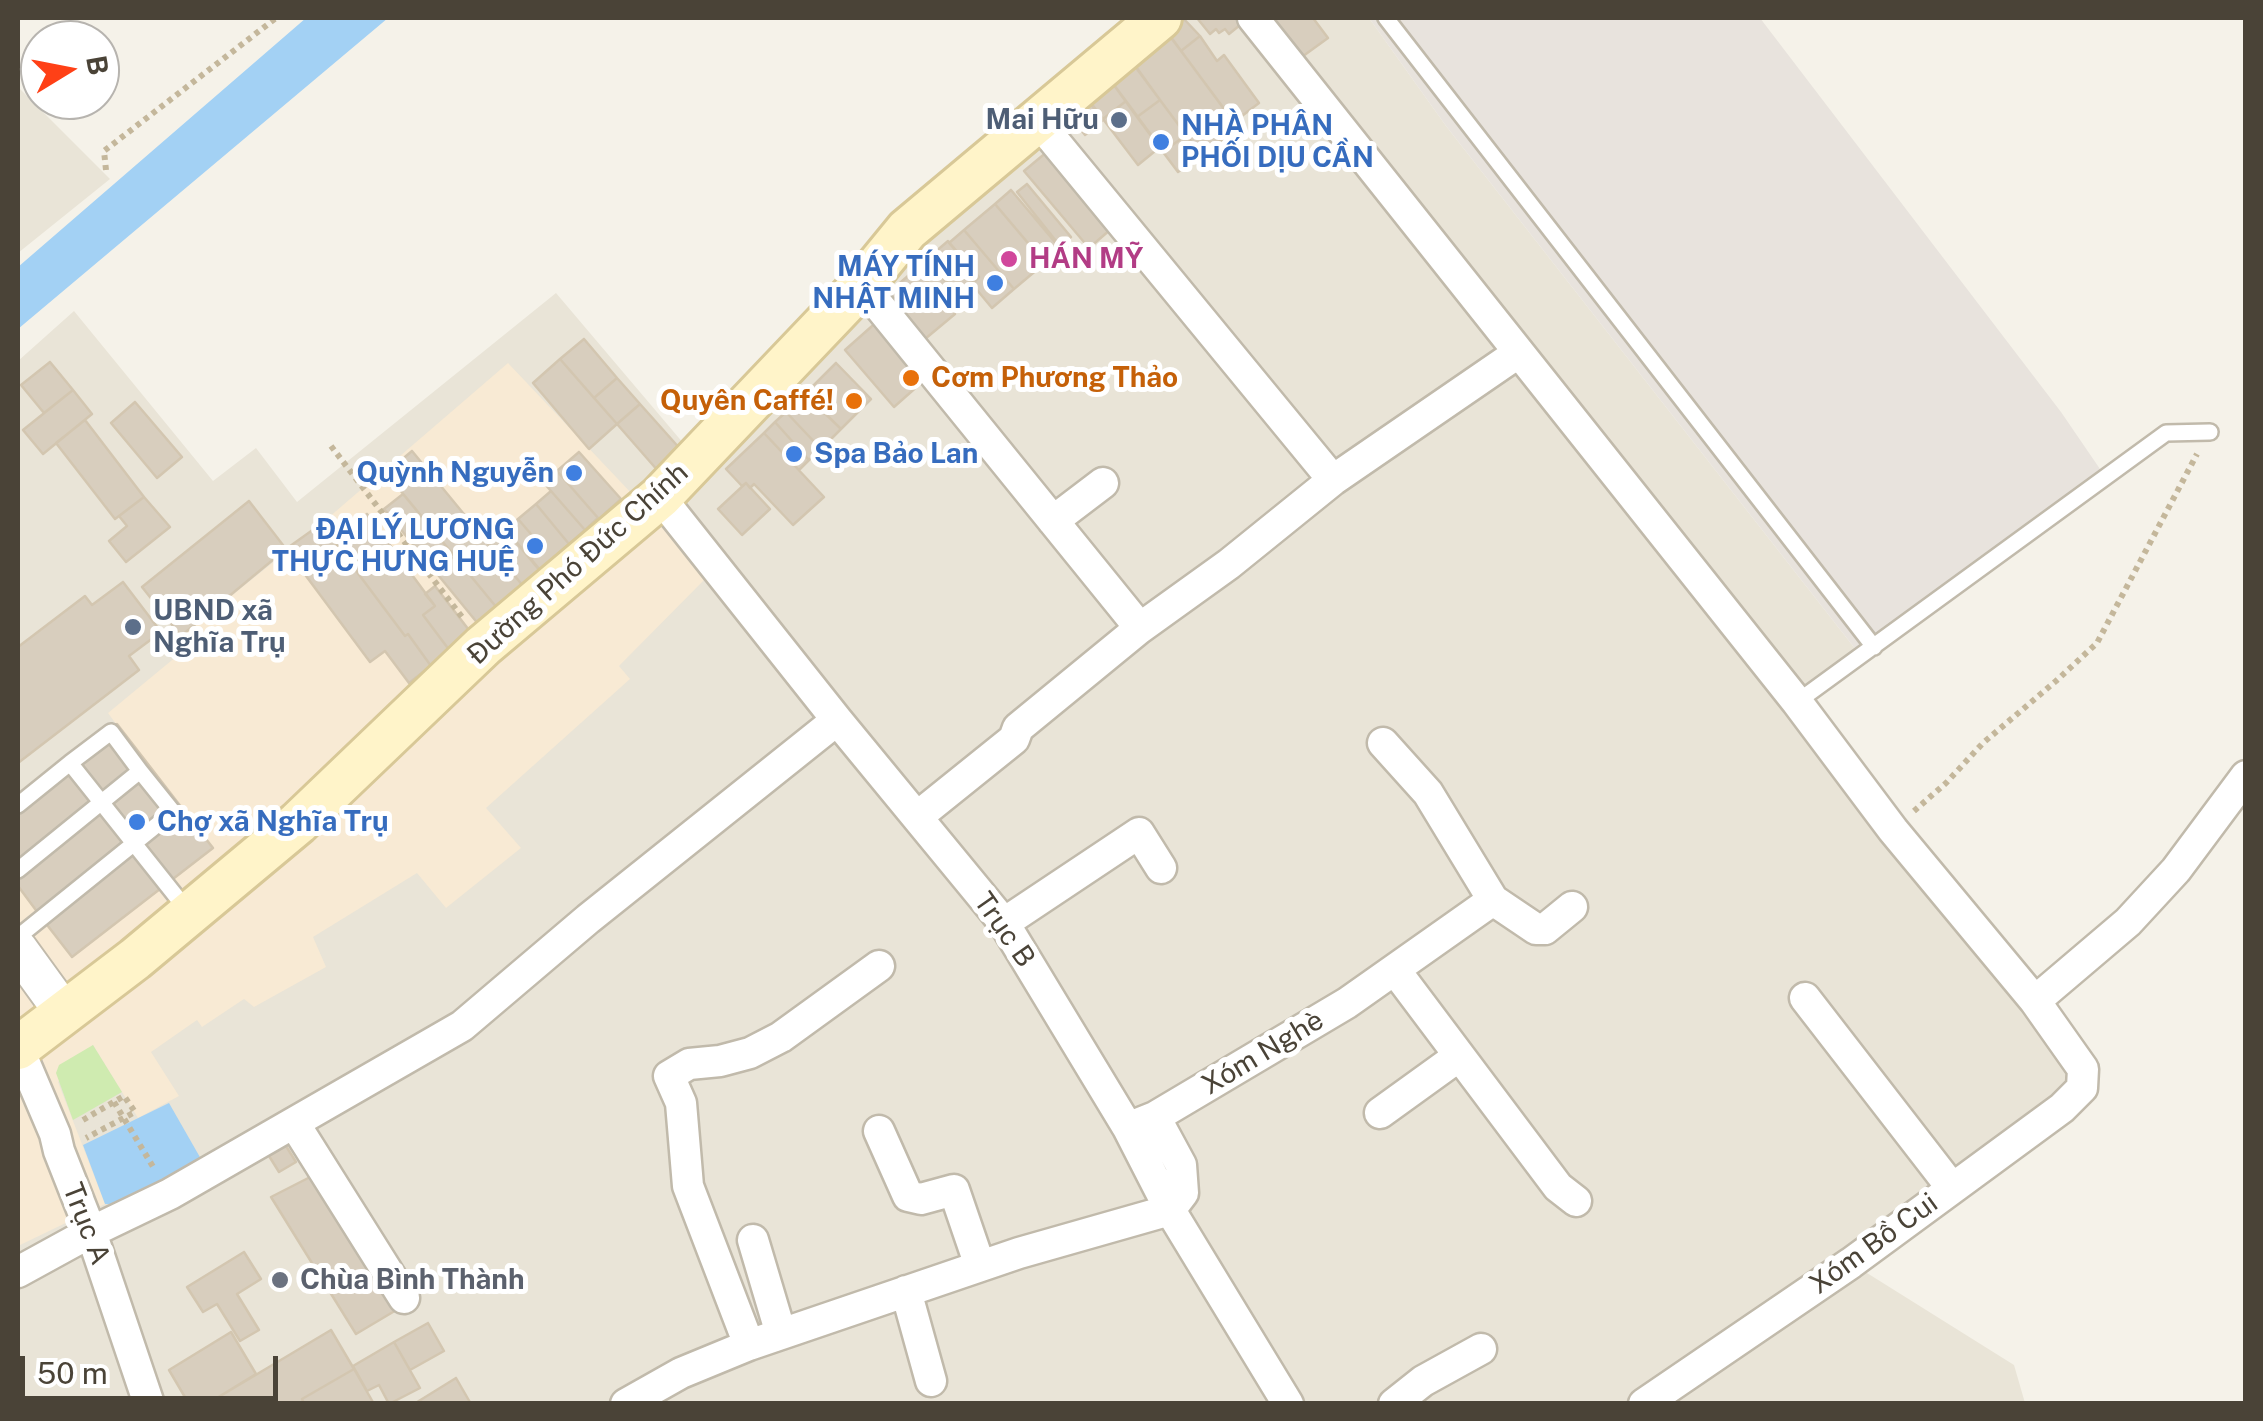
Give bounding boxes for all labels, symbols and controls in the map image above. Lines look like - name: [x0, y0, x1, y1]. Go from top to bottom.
- north arrow: [20, 20, 120, 120]
- text: B: [80, 53, 116, 77]
- place label: Mai Hữu: [986, 103, 1099, 137]
- marker: Mai Hữu: [1108, 109, 1130, 131]
- place label: NHÀ PHÂN PHỐI DỊU CẦN: [1181, 109, 1374, 175]
- marker: NHÀ PHÂN PHỐI DỊU CẦN: [1150, 131, 1172, 153]
- place label: HÁN MỸ: [1029, 242, 1143, 276]
- marker: HÁN MỸ: [998, 248, 1020, 270]
- place label: MÁY TÍNH NHẬT MINH: [812, 250, 975, 316]
- marker: MÁY TÍNH NHẬT MINH: [984, 272, 1006, 294]
- place label: Cơm Phương Thảo: [931, 361, 1178, 395]
- marker: Cơm Phương Thảo: [900, 367, 922, 389]
- place label: Quyên Caffé!: [660, 384, 834, 418]
- marker: Quyên Caffé!: [843, 390, 865, 412]
- place label: Spa Bảo Lan: [814, 437, 978, 471]
- marker: Spa Bảo Lan: [783, 443, 805, 465]
- place label: Quỳnh Nguyễn: [357, 456, 554, 490]
- street label: Đường Phó Đức Chính: [461, 456, 695, 672]
- marker: Quỳnh Nguyễn: [563, 462, 585, 484]
- place label: ĐẠI LÝ LƯƠNG THỰC HƯNG HUỆ: [272, 513, 515, 579]
- marker: ĐẠI LÝ LƯƠNG THỰC HƯNG HUỆ: [524, 535, 546, 557]
- place label: UBND xã Nghĩa Trụ: [153, 594, 286, 660]
- marker: UBND xã Nghĩa Trụ: [122, 616, 144, 638]
- place label: Chợ xã Nghĩa Trụ: [157, 805, 389, 839]
- marker: Chợ xã Nghĩa Trụ: [126, 811, 148, 833]
- street label: Trục B: [966, 886, 1042, 974]
- street label: Xóm Nghè: [1196, 1004, 1330, 1102]
- street label: Trục A: [55, 1178, 117, 1270]
- street label: Xóm Bồ Cui: [1804, 1186, 1944, 1302]
- place label: Chùa Bình Thành: [300, 1263, 524, 1297]
- marker: Chùa Bình Thành: [269, 1269, 291, 1291]
- scale bar: [25, 1336, 282, 1398]
- text: 50 m: [37, 1355, 108, 1391]

